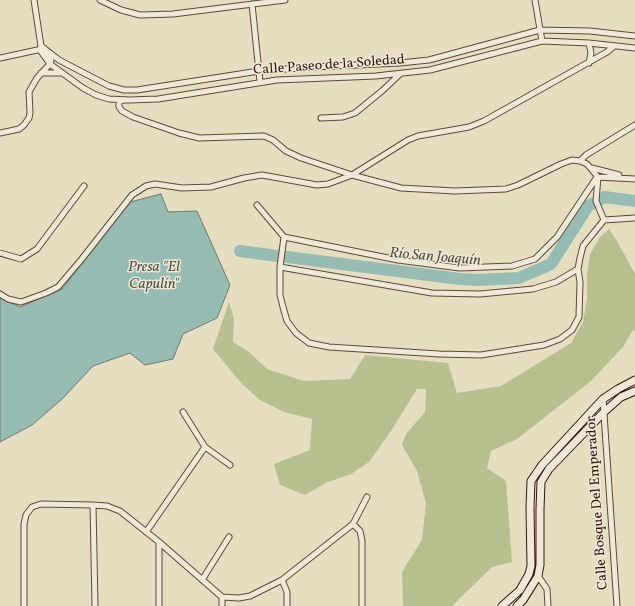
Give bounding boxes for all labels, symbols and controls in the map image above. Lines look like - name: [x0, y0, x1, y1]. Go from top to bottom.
- street label: Calle Paseo de la Soledad: [253, 52, 405, 80]
- water label: Río San Joaquín: [389, 245, 481, 271]
- water label: Presa "El Capulín": [128, 259, 180, 294]
- street label: Calle Bosque Del Emperador: [584, 415, 612, 591]

